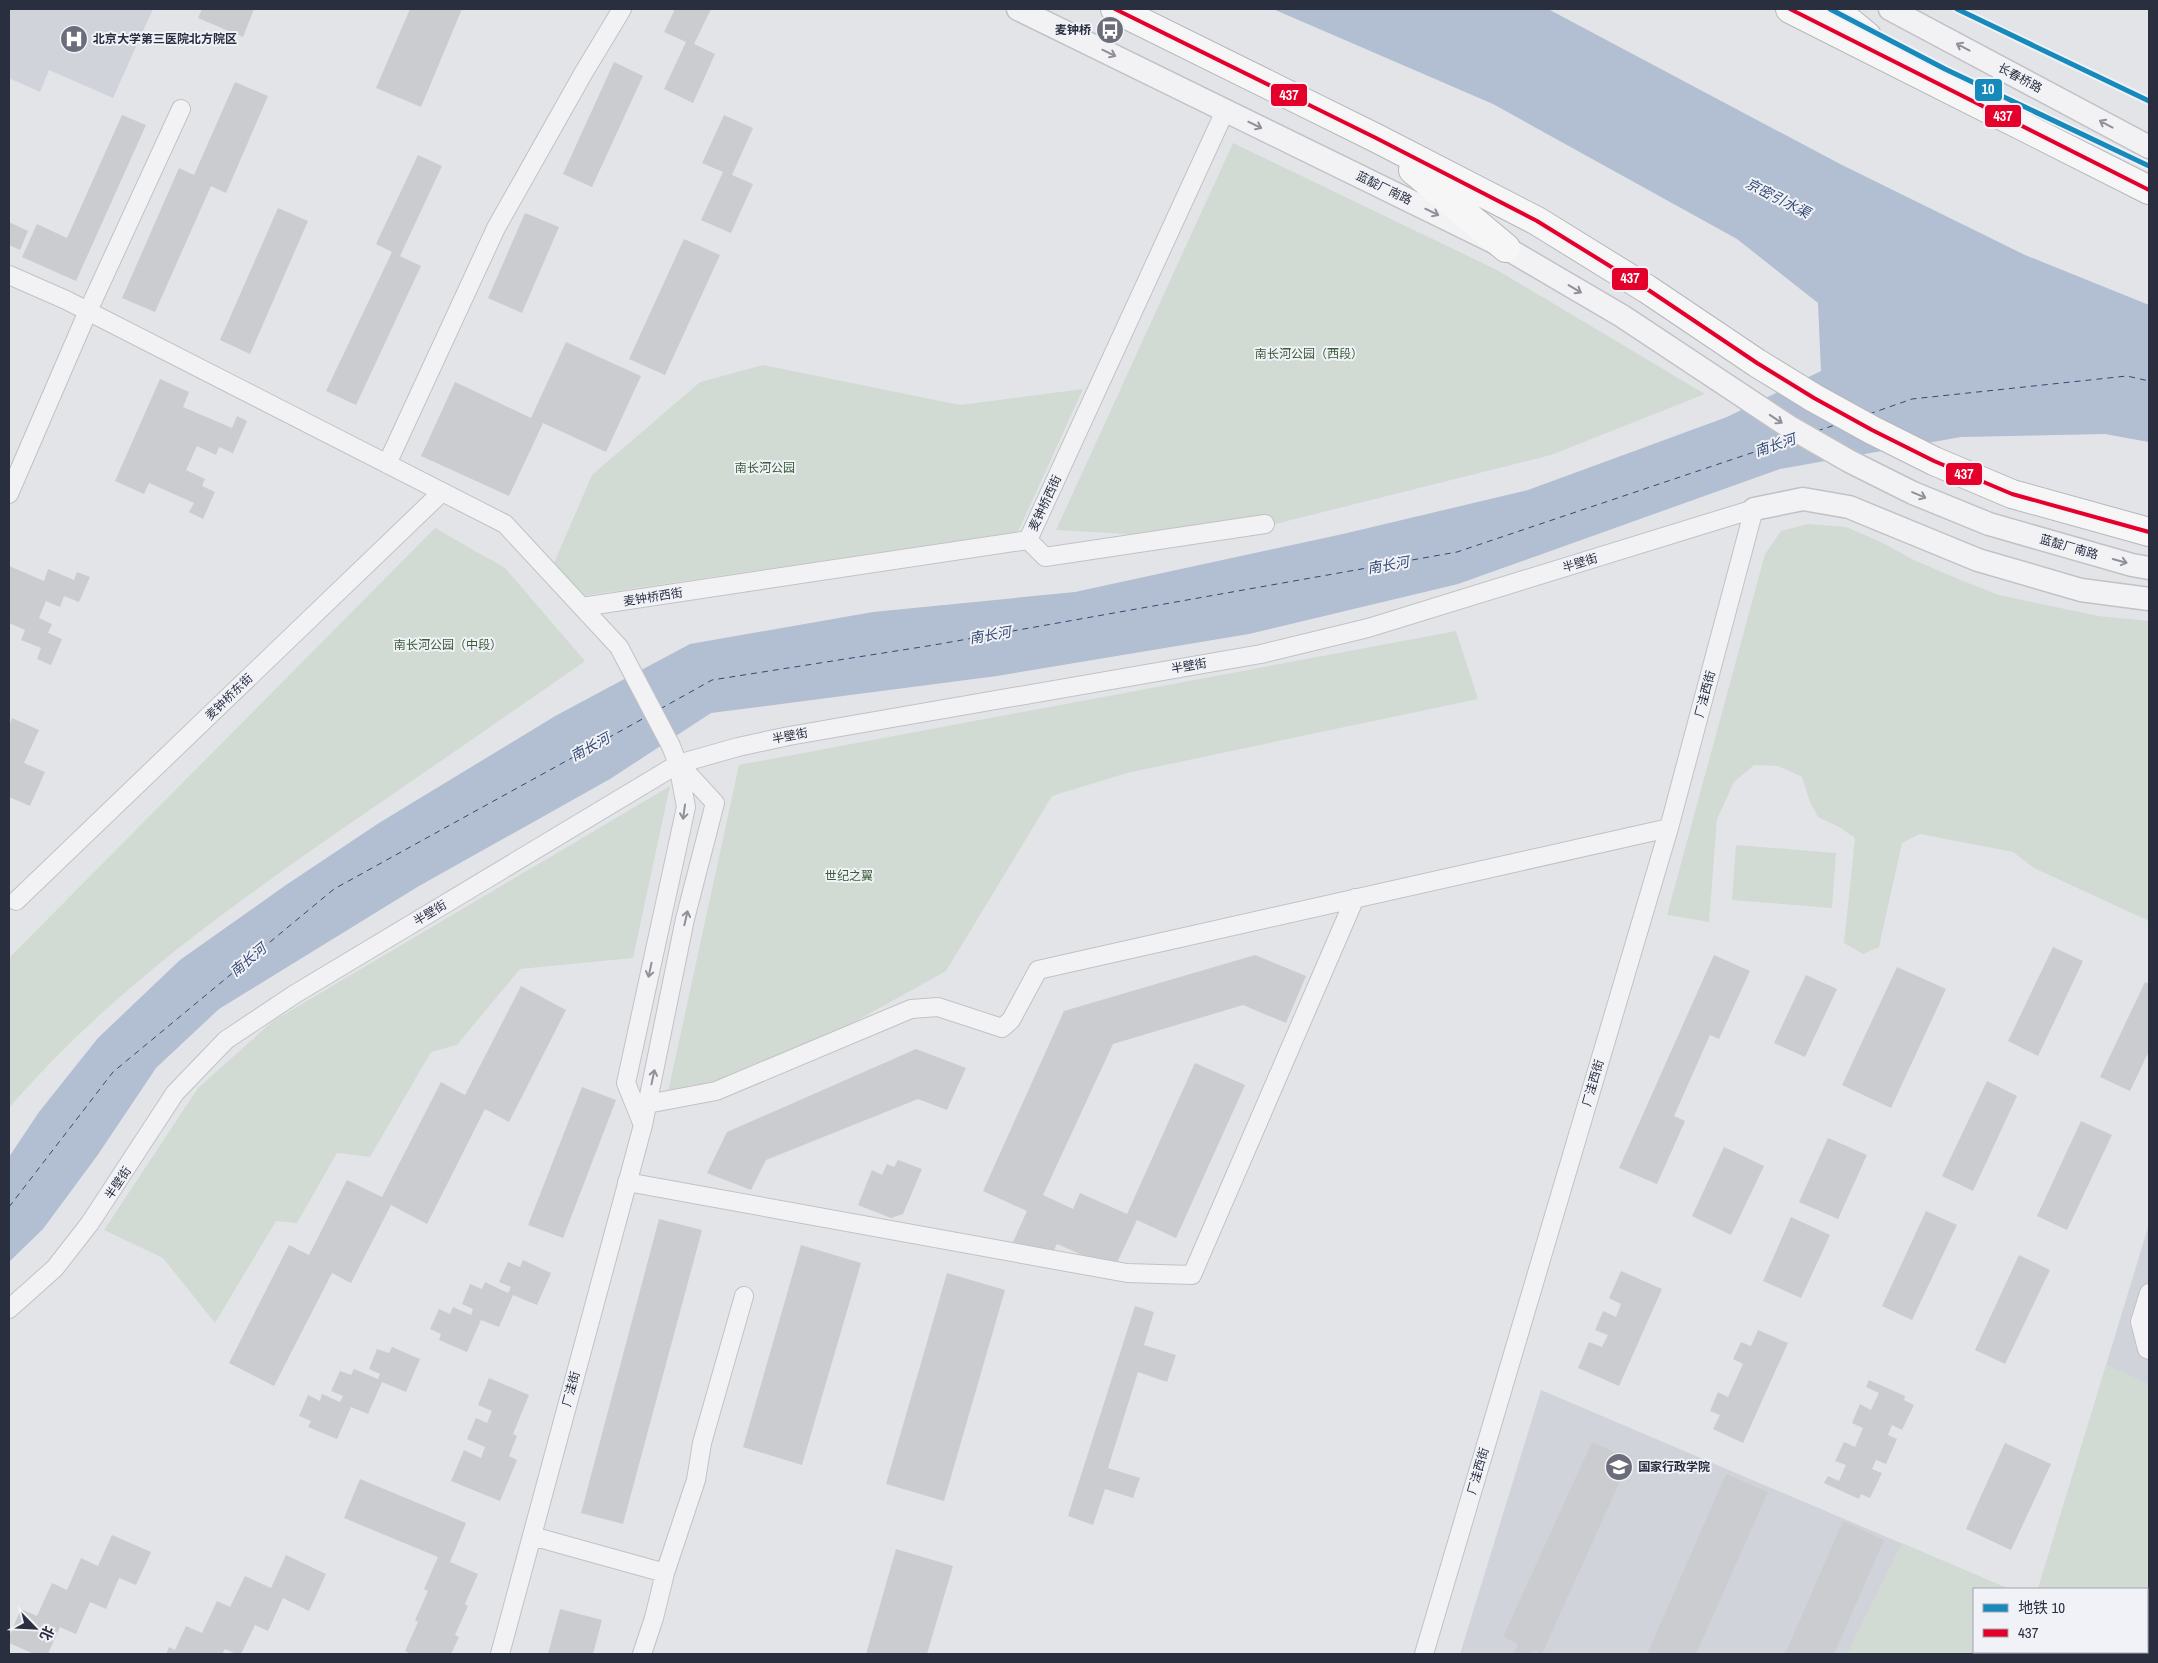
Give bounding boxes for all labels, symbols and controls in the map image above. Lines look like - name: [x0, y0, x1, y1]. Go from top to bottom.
- bus stop icon: 麦钟桥: [1095, 15, 1125, 45]
- place label: 麦钟桥: [1055, 22, 1091, 38]
- hospital icon: 北京大学第三医院北方院区: [59, 24, 89, 54]
- place label: 北京大学第三医院北方院区: [93, 31, 237, 47]
- one-way arrow: [1956, 42, 1971, 51]
- one-way arrow: [1101, 49, 1116, 59]
- street label: 长春桥路: [1995, 60, 2045, 96]
- line badge: 10: [1974, 78, 2003, 102]
- text: 10: [1982, 80, 1994, 98]
- line badge: 437: [1270, 83, 1308, 107]
- text: 437: [1279, 86, 1299, 104]
- line badge: 437: [1984, 104, 2022, 128]
- text: 437: [1993, 107, 2013, 125]
- one-way arrow: [2099, 119, 2114, 129]
- one-way arrow: [1247, 120, 1262, 130]
- street label: 蓝靛厂南路: [1354, 168, 1414, 208]
- water label: 京密引水渠: [1743, 174, 1815, 223]
- one-way arrow: [1424, 208, 1439, 217]
- line badge: 437: [1611, 267, 1649, 291]
- text: 437: [1620, 269, 1640, 287]
- one-way arrow: [1567, 284, 1581, 294]
- park label: 南长河公园（西段）: [1255, 346, 1363, 362]
- one-way arrow: [1769, 414, 1783, 424]
- water label: 南长河: [1752, 429, 1801, 460]
- park label: 南长河公园: [735, 460, 795, 476]
- line badge: 437: [1945, 462, 1983, 486]
- text: 437: [1954, 465, 1974, 483]
- street label: 麦钟桥西街: [1025, 472, 1065, 534]
- one-way arrow: [1911, 491, 1926, 501]
- street label: 蓝靛厂南路: [2038, 531, 2100, 563]
- street label: 半壁街: [1560, 550, 1600, 576]
- water label: 南长河: [1366, 552, 1413, 578]
- one-way arrow: [2112, 557, 2128, 567]
- street label: 麦钟桥西街: [622, 584, 684, 610]
- water label: 南长河: [968, 622, 1015, 648]
- park label: 南长河公园（中段）: [394, 637, 502, 653]
- street label: 半壁街: [1170, 655, 1208, 677]
- street label: 厂洼西街: [1691, 669, 1719, 719]
- street label: 麦钟桥东街: [202, 670, 256, 724]
- street label: 半壁街: [771, 725, 809, 747]
- water label: 南长河: [567, 727, 615, 765]
- one-way arrow: [679, 803, 689, 819]
- park label: 世纪之翼: [825, 868, 873, 884]
- street label: 半壁街: [410, 897, 450, 929]
- one-way arrow: [682, 910, 691, 926]
- water label: 南长河: [226, 938, 272, 980]
- one-way arrow: [645, 962, 654, 978]
- street label: 厂洼西街: [1579, 1058, 1607, 1108]
- one-way arrow: [648, 1069, 658, 1085]
- street label: 半壁街: [101, 1164, 135, 1202]
- street label: 厂洼街: [559, 1370, 583, 1408]
- street label: 厂洼西街: [1464, 1446, 1492, 1496]
- school or university icon: 国家行政学院: [1604, 1452, 1634, 1482]
- place label: 国家行政学院: [1638, 1459, 1710, 1475]
- legend: [1973, 1588, 2148, 1653]
- text: 地铁 10: [2018, 1597, 2065, 1618]
- north arrow: [10, 1603, 60, 1653]
- text: 437: [2018, 1622, 2039, 1643]
- text: 北: [36, 1623, 58, 1643]

